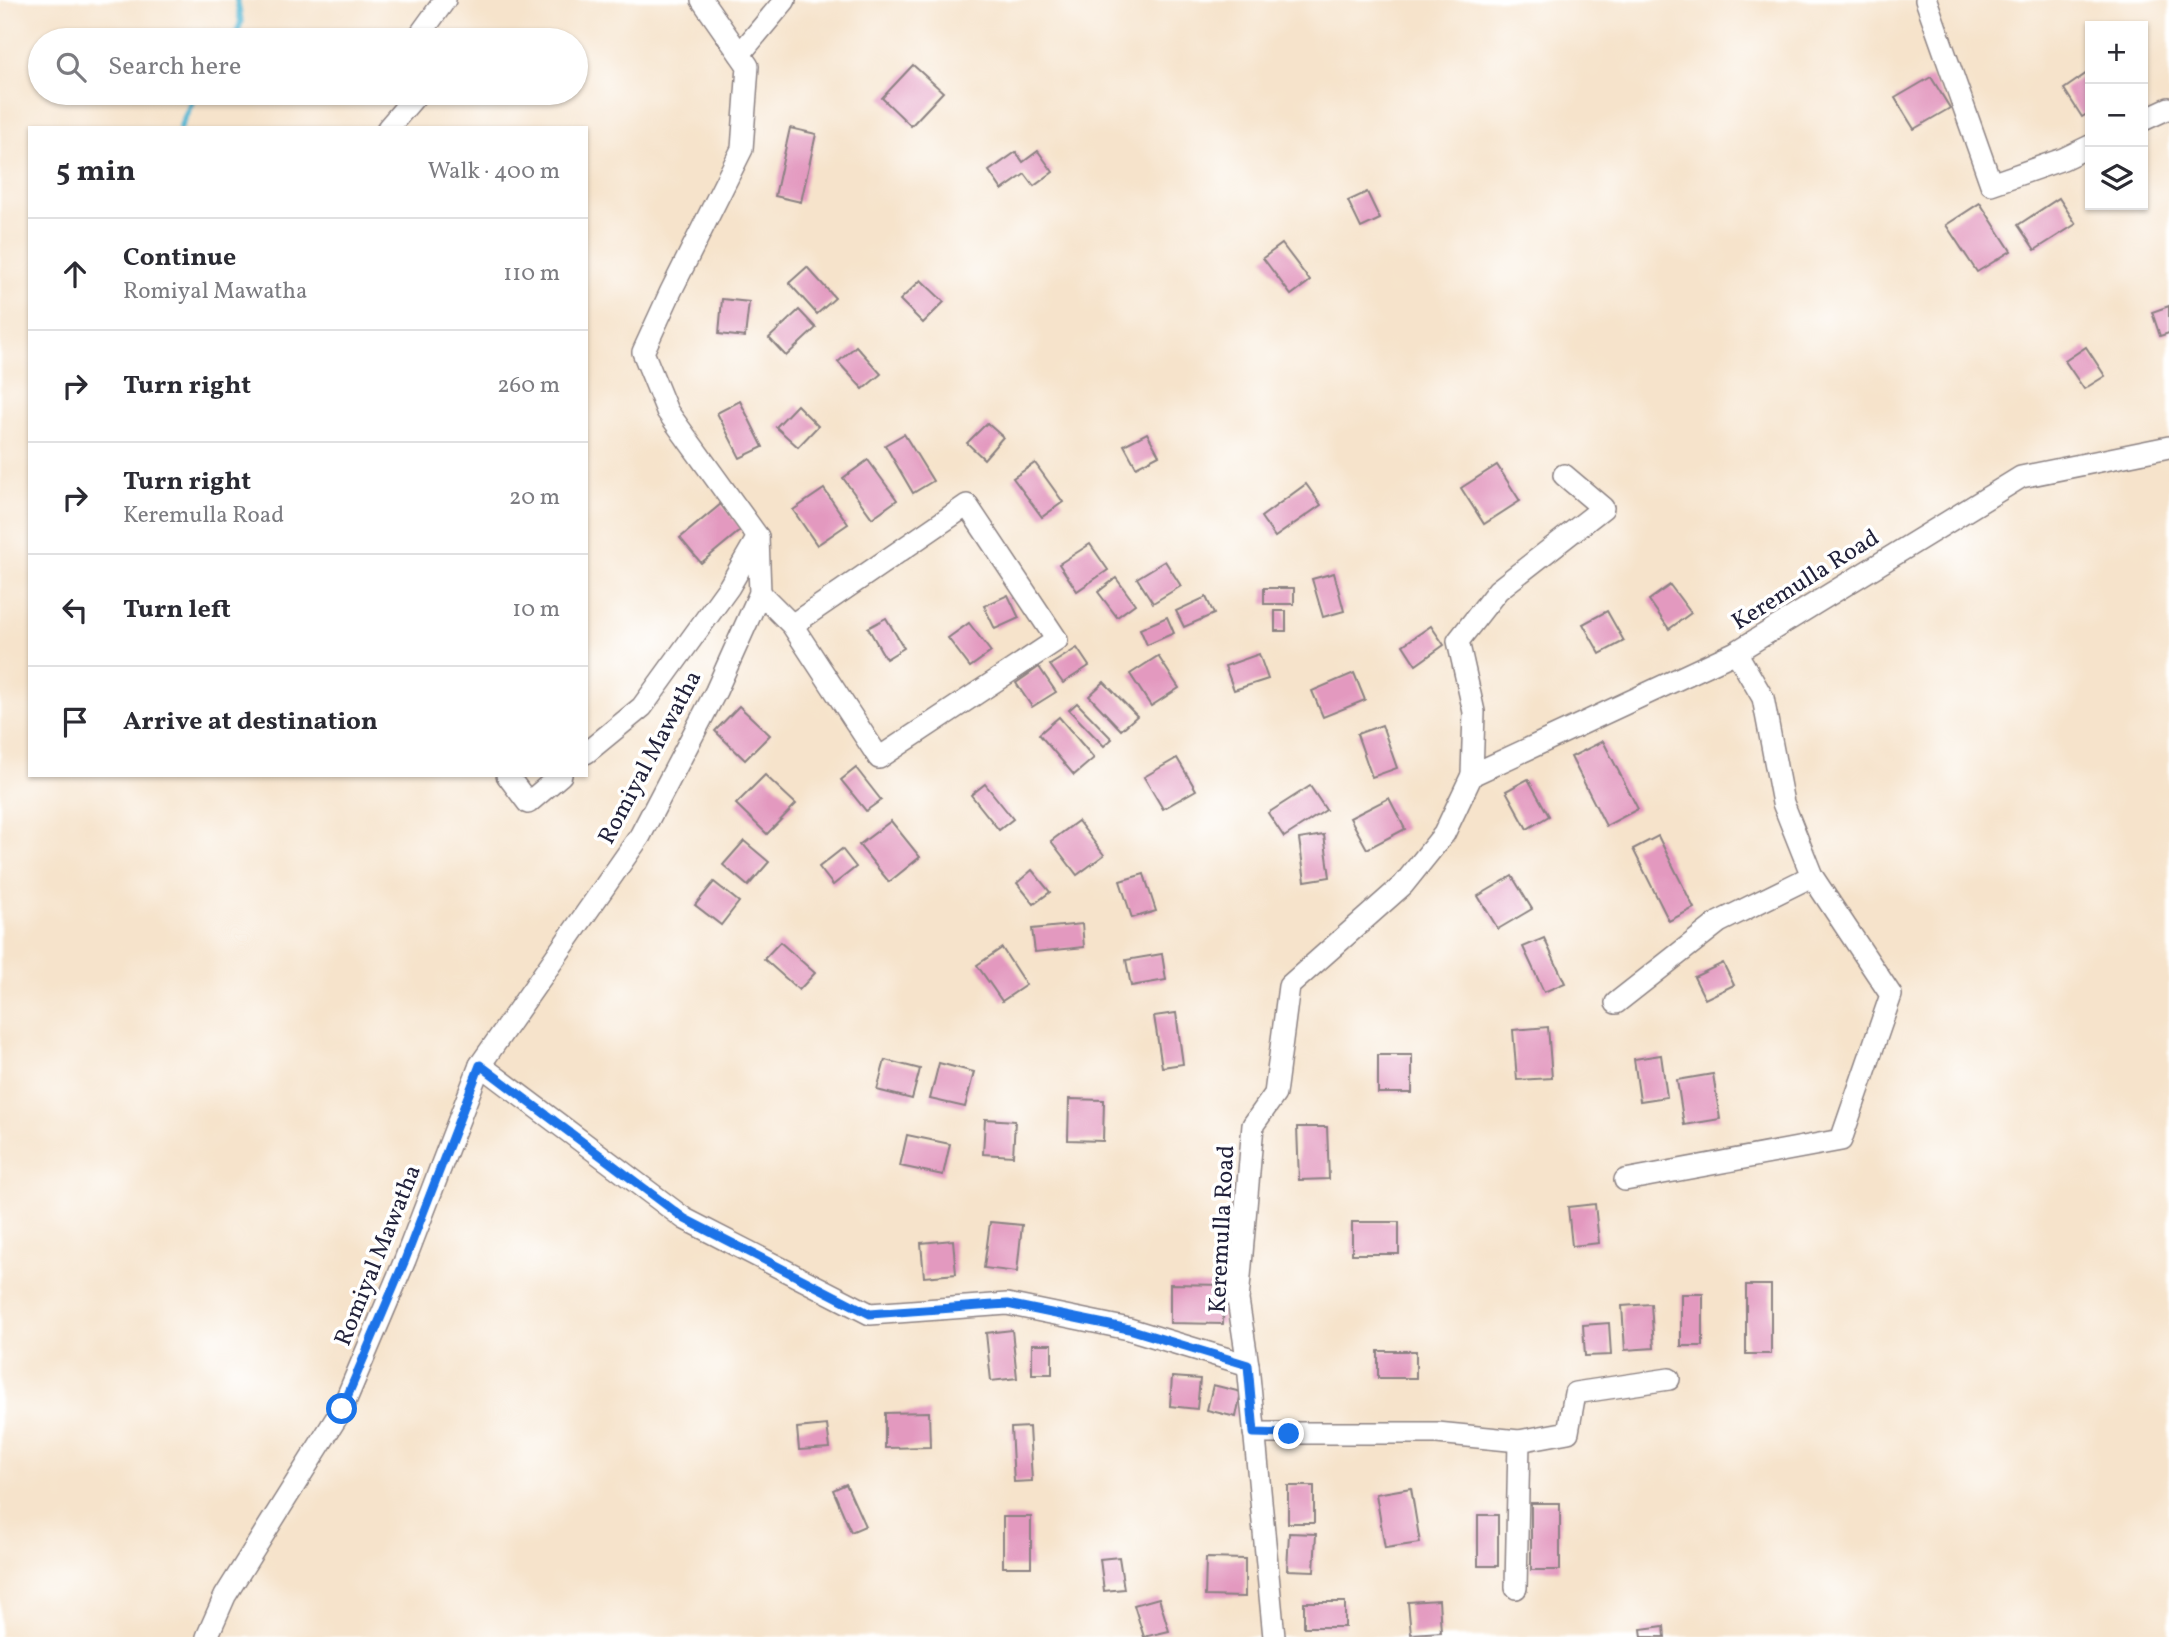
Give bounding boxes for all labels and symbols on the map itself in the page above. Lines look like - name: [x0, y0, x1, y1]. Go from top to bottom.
- street label: Keremulla Road: [1726, 522, 1886, 640]
- street label: Romiyal Mawatha: [591, 665, 711, 851]
- street label: Keremulla Road: [1202, 1144, 1244, 1314]
- street label: Romiyal Mawatha: [327, 1160, 431, 1351]
- route start: [326, 1393, 357, 1424]
- route end: [1273, 1418, 1304, 1449]

